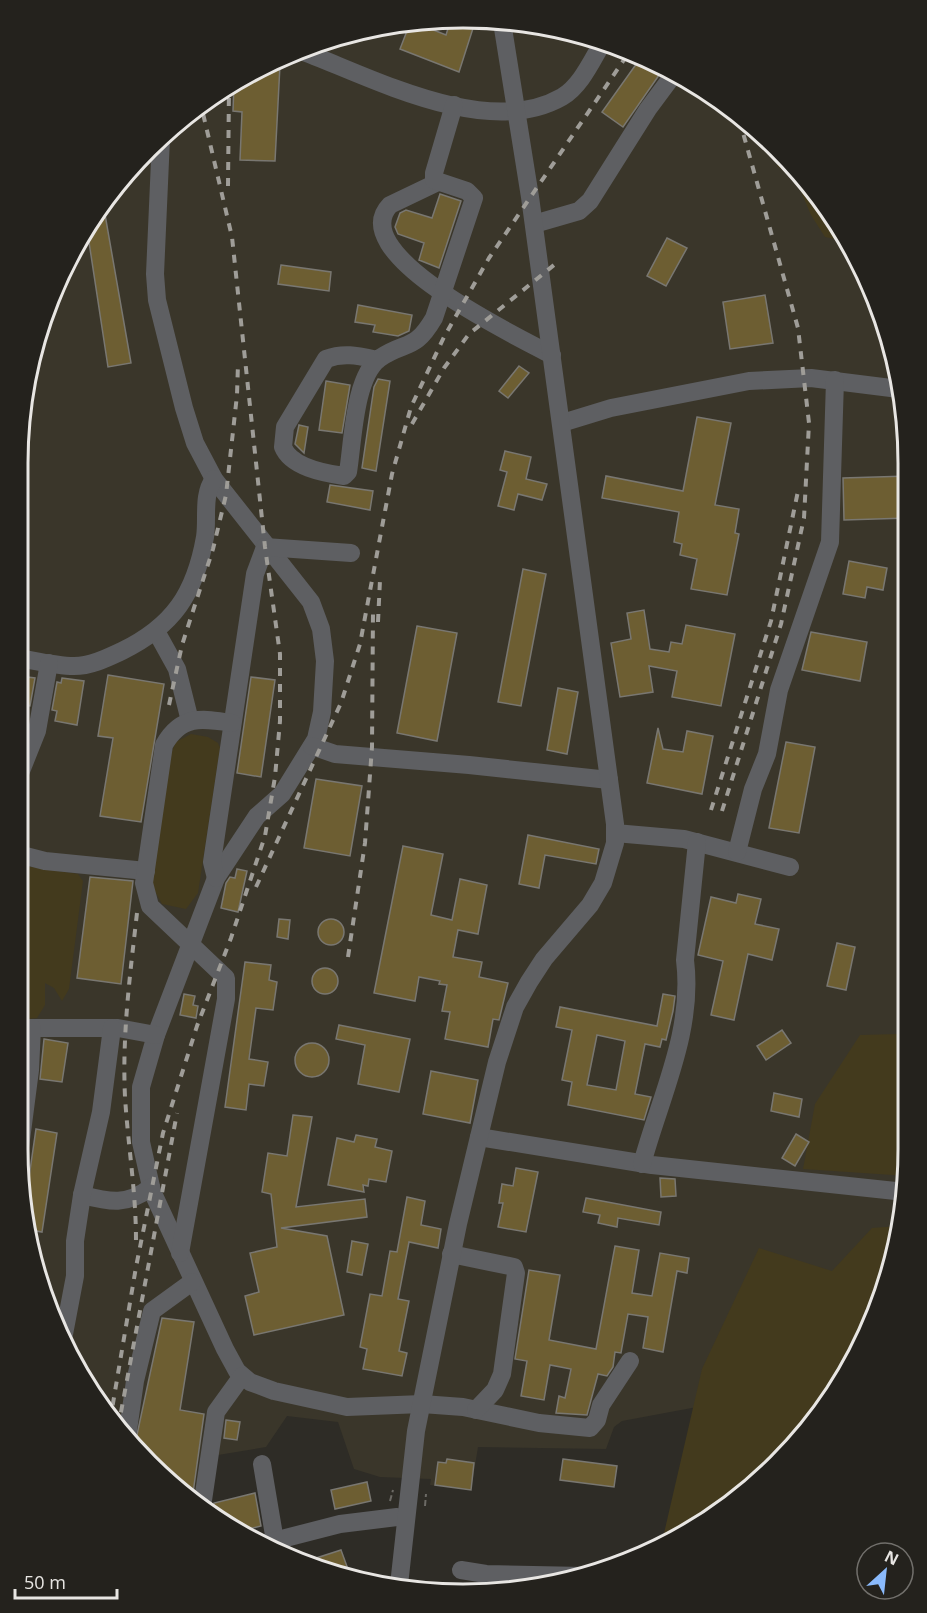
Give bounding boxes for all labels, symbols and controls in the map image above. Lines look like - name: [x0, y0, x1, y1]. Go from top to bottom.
- north arrow: [855, 1541, 915, 1601]
- text: N: [881, 1545, 903, 1570]
- scale bar: [15, 1562, 117, 1600]
- text: 50 m: [24, 1570, 66, 1594]

